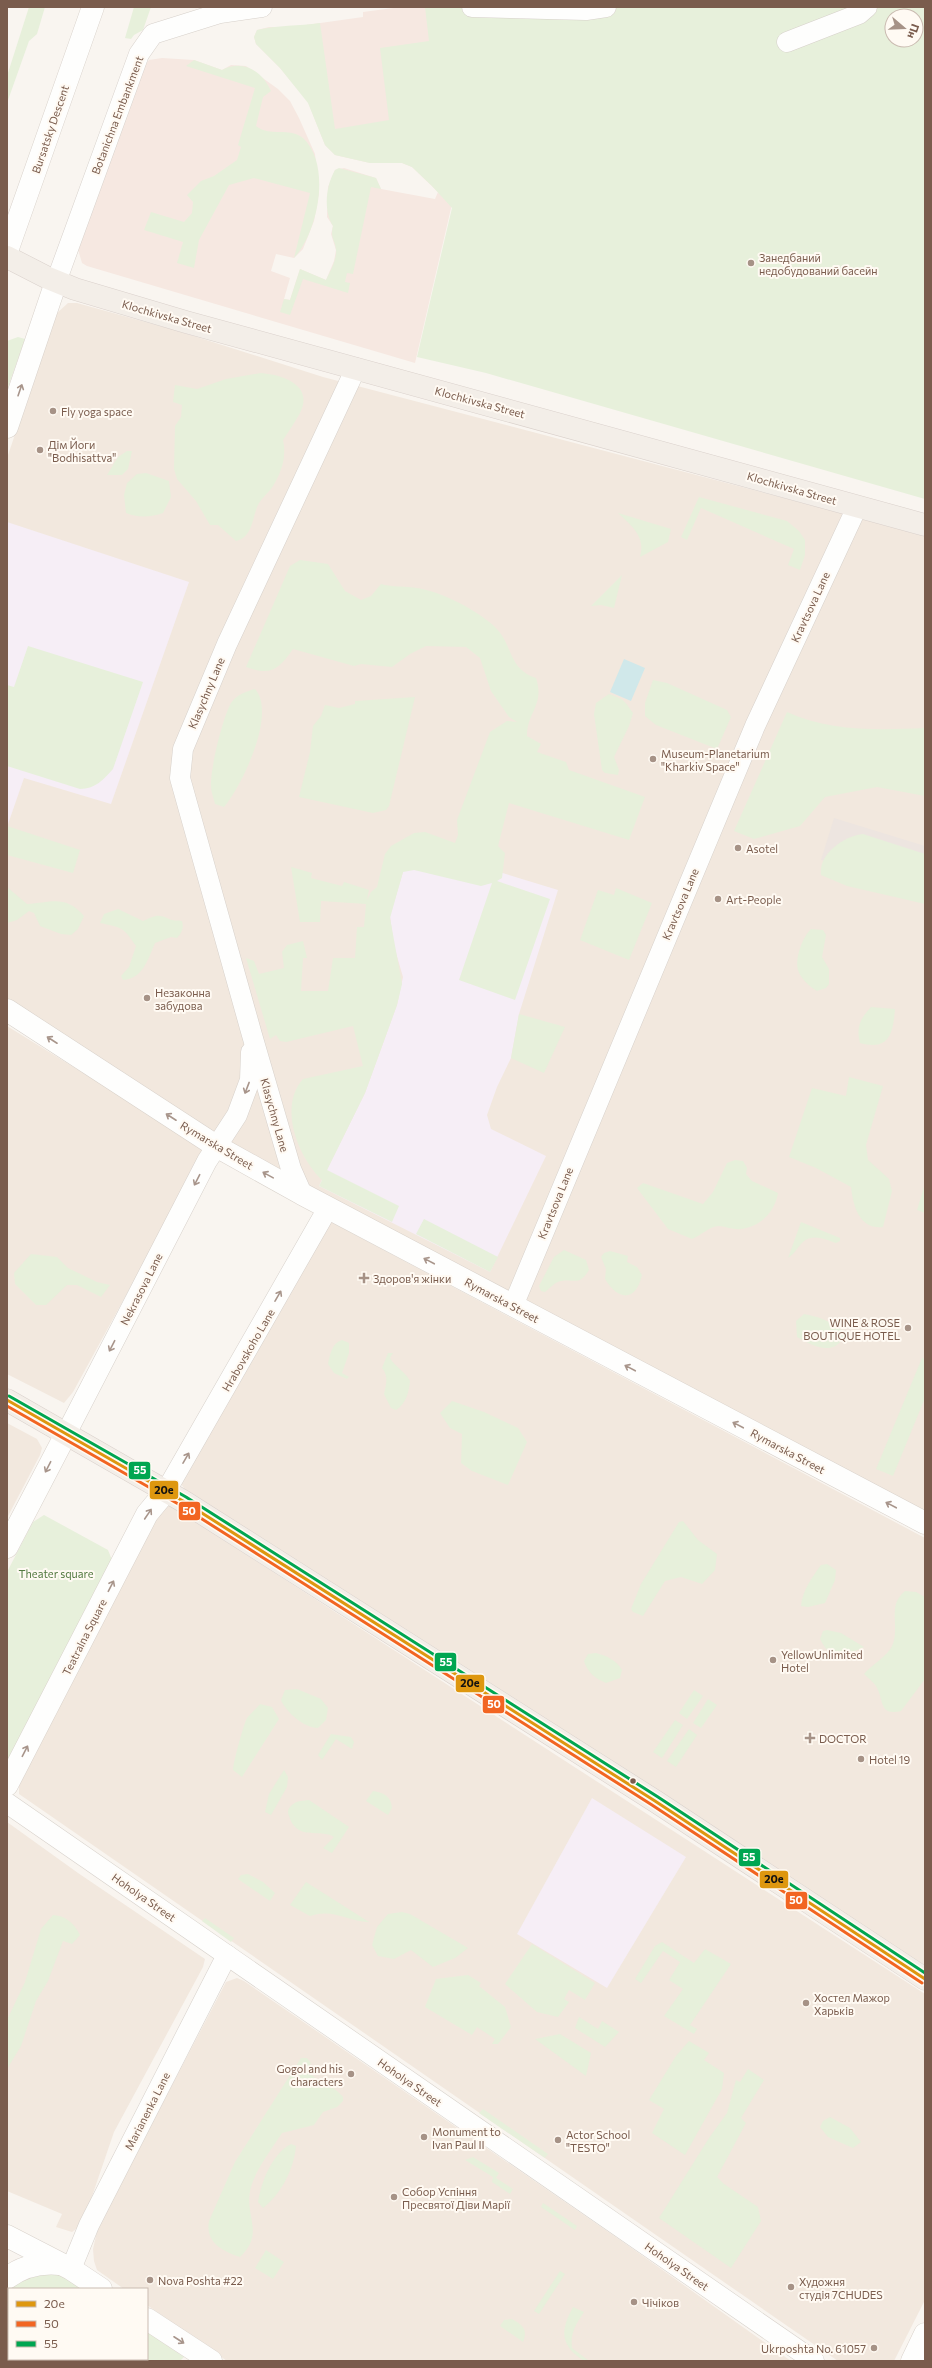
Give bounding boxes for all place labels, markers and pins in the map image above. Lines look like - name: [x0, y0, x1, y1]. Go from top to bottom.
- place label: Занедбаний недобудований басейн: [759, 251, 878, 277]
- marker: Занедбаний недобудований басейн: [746, 258, 756, 268]
- place label: Fly yoga space: [61, 405, 132, 418]
- marker: Fly yoga space: [48, 406, 58, 416]
- place label: Дім Йоги "Bodhisattva": [48, 437, 116, 464]
- marker: Дім Йоги "Bodhisattva": [35, 445, 45, 455]
- place label: Museum-Planetarium "Kharkiv Space": [661, 747, 770, 773]
- marker: Museum-Planetarium "Kharkiv Space": [648, 754, 658, 764]
- place label: Asotel: [746, 842, 778, 855]
- marker: Asotel: [733, 843, 743, 853]
- place label: Art-People: [726, 893, 782, 906]
- marker: Art-People: [713, 894, 723, 904]
- place label: Незаконна забудова: [155, 986, 211, 1012]
- marker: Незаконна забудова: [142, 993, 152, 1003]
- marker: Здоров'я жінки: [358, 1272, 370, 1284]
- place label: Здоров'я жінки: [373, 1272, 451, 1285]
- place label: WINE & ROSE BOUTIQUE HOTEL: [803, 1316, 900, 1342]
- marker: WINE & ROSE BOUTIQUE HOTEL: [903, 1323, 913, 1333]
- place label: YellowUnlimited Hotel: [781, 1648, 863, 1674]
- marker: YellowUnlimited Hotel: [768, 1655, 778, 1665]
- marker: DOCTOR: [804, 1732, 816, 1744]
- place label: DOCTOR: [819, 1732, 867, 1745]
- place label: Hotel 19: [869, 1753, 911, 1766]
- marker: Hotel 19: [856, 1754, 866, 1764]
- unlabelled marker: [628, 1776, 638, 1786]
- place label: Хостел Мажор Харьків: [814, 1991, 890, 2017]
- marker: Хостел Мажор Харьків: [801, 1998, 811, 2008]
- place label: Gogol and his characters: [276, 2062, 343, 2088]
- marker: Gogol and his characters: [346, 2069, 356, 2079]
- place label: Monument to Ivan Paul II: [432, 2125, 501, 2151]
- place label: Actor School "TЕSTO": [566, 2128, 630, 2154]
- marker: Monument to Ivan Paul II: [419, 2132, 429, 2142]
- marker: Actor School "TЕSTO": [553, 2135, 563, 2145]
- place label: Собор Успіння Пресвятої Діви Марії: [402, 2185, 510, 2211]
- marker: Собор Успіння Пресвятої Діви Марії: [389, 2192, 399, 2202]
- place label: Nova Poshta #22: [158, 2274, 243, 2287]
- marker: Nova Poshta #22: [145, 2275, 155, 2285]
- place label: Художня студія 7CHUDES: [799, 2275, 883, 2301]
- marker: Художня студія 7CHUDES: [786, 2282, 796, 2292]
- place label: Чічіков: [642, 2296, 679, 2309]
- marker: Чічіков: [629, 2297, 639, 2307]
- place label: Ukrposhta No. 61057: [761, 2342, 866, 2355]
- marker: Ukrposhta No. 61057: [869, 2343, 879, 2353]

